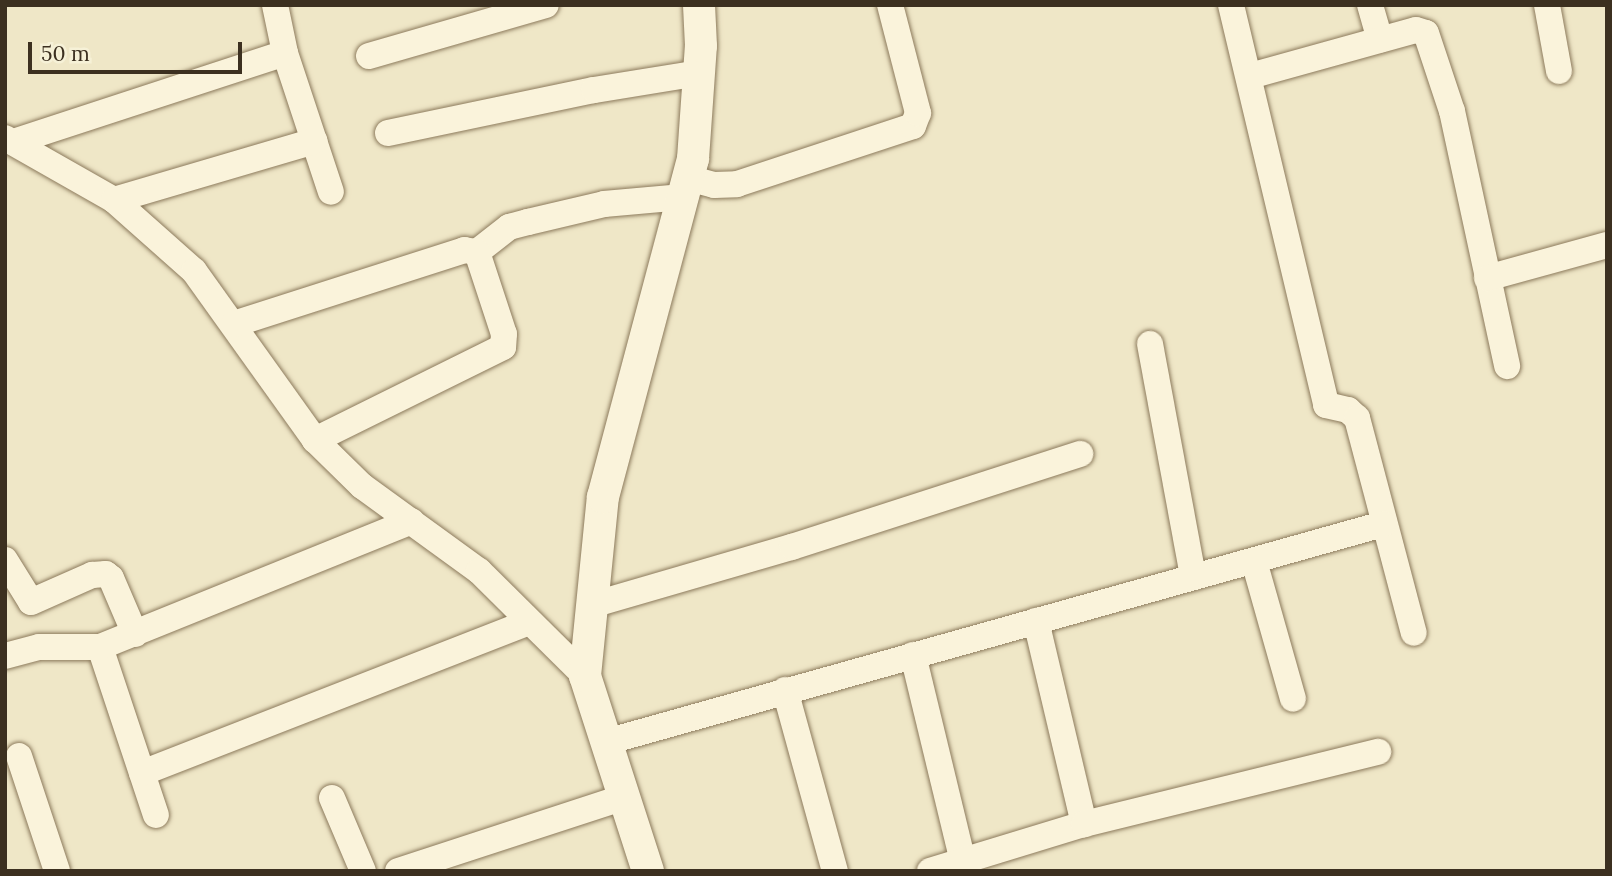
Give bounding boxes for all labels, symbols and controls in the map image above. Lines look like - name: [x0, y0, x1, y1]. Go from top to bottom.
- scale bar: [32, 28, 245, 72]
- text: 50 m: [41, 40, 90, 67]

